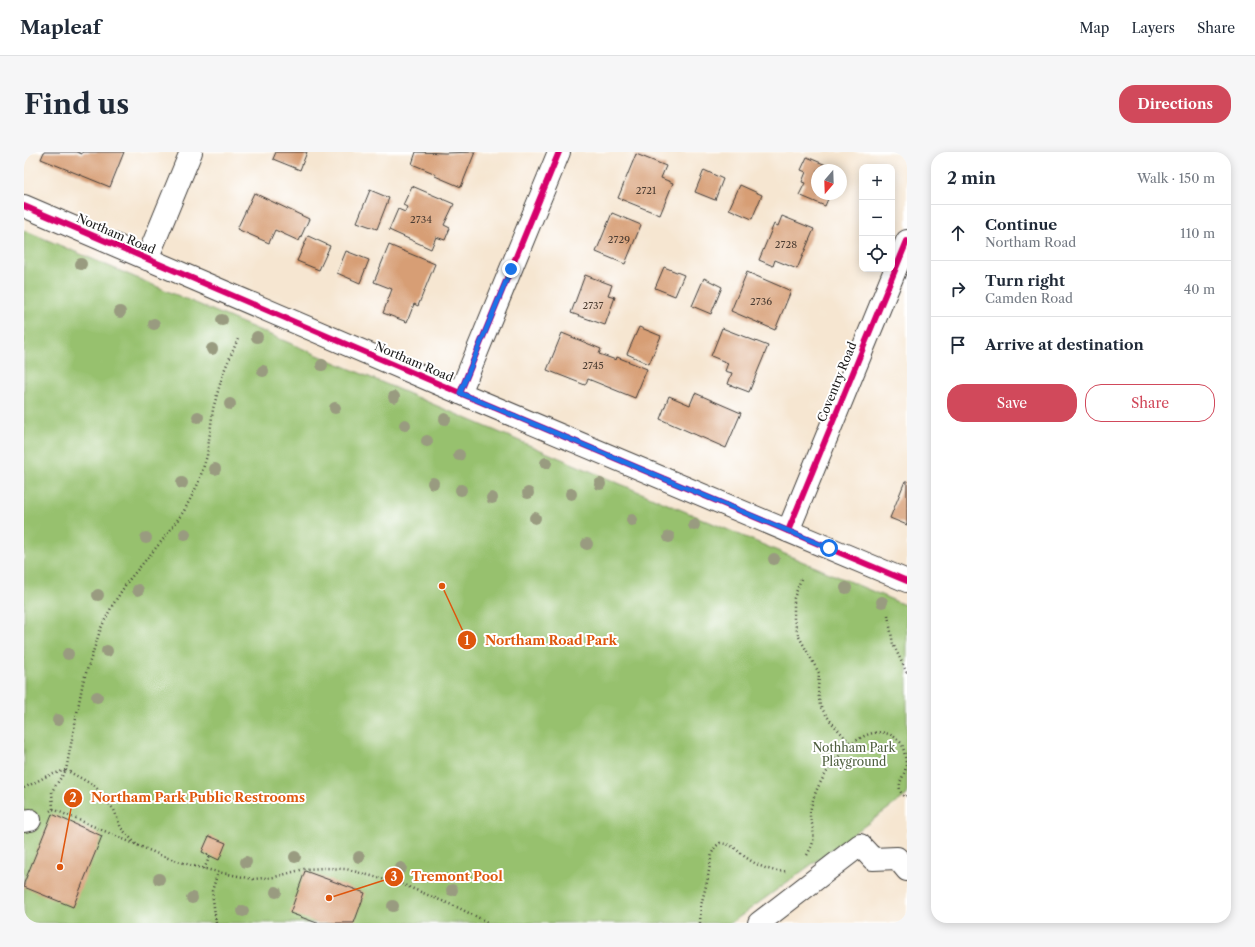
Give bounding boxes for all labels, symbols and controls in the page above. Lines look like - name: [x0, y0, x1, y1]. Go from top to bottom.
- text: Mapleaf: [20, 16, 101, 39]
- text: Map: [1079, 19, 1109, 37]
- text: Layers: [1131, 19, 1175, 37]
- text: Share: [1197, 19, 1235, 37]
- button: Directions: [1119, 85, 1231, 123]
- text: Find us: [24, 87, 129, 121]
- north arrow: [811, 164, 847, 200]
- map controls: [859, 164, 895, 272]
- button: +: [859, 164, 895, 200]
- text: 2 min: [947, 168, 996, 188]
- text: Walk · 150 m: [1137, 170, 1215, 186]
- house number: 2721: [636, 184, 657, 197]
- button: −: [859, 200, 895, 236]
- street label: Northam Road: [75, 210, 158, 257]
- house number: 2734: [410, 213, 432, 226]
- text: Continue: [985, 215, 1057, 234]
- icon: ahead: [947, 222, 969, 244]
- text: 110 m: [1180, 225, 1215, 241]
- house number: 2729: [608, 233, 630, 246]
- text: Northam Road: [985, 234, 1076, 250]
- button: locate: [859, 236, 895, 272]
- house number: 2728: [775, 238, 797, 251]
- route end: [502, 260, 520, 278]
- text: Turn right: [985, 271, 1065, 290]
- icon: right: [947, 278, 969, 300]
- text: 40 m: [1184, 281, 1215, 297]
- text: Camden Road: [985, 290, 1073, 306]
- house number: 2736: [750, 295, 772, 308]
- house number: 2737: [582, 299, 604, 312]
- icon: arrive: [947, 334, 969, 356]
- text: Arrive at destination: [985, 335, 1144, 354]
- street label: Northam Road: [373, 338, 456, 385]
- street label: Coventry Road: [814, 339, 860, 424]
- house number: 2745: [582, 359, 604, 372]
- button: Save: [947, 384, 1077, 422]
- button: Share: [1085, 384, 1215, 422]
- route start: [820, 539, 838, 557]
- callout: Northam Road Park: [457, 628, 625, 653]
- text: Northam Road Park: [485, 632, 618, 648]
- text: 1: [464, 633, 470, 648]
- park label: Nothham Park Playground: [813, 740, 897, 769]
- callout: Northam Park Public Restrooms: [63, 785, 313, 810]
- text: Northam Park Public Restrooms: [91, 789, 305, 805]
- text: 2: [69, 790, 77, 805]
- callout: Tremont Pool: [384, 864, 511, 889]
- text: Tremont Pool: [411, 868, 503, 884]
- text: 3: [391, 869, 398, 884]

